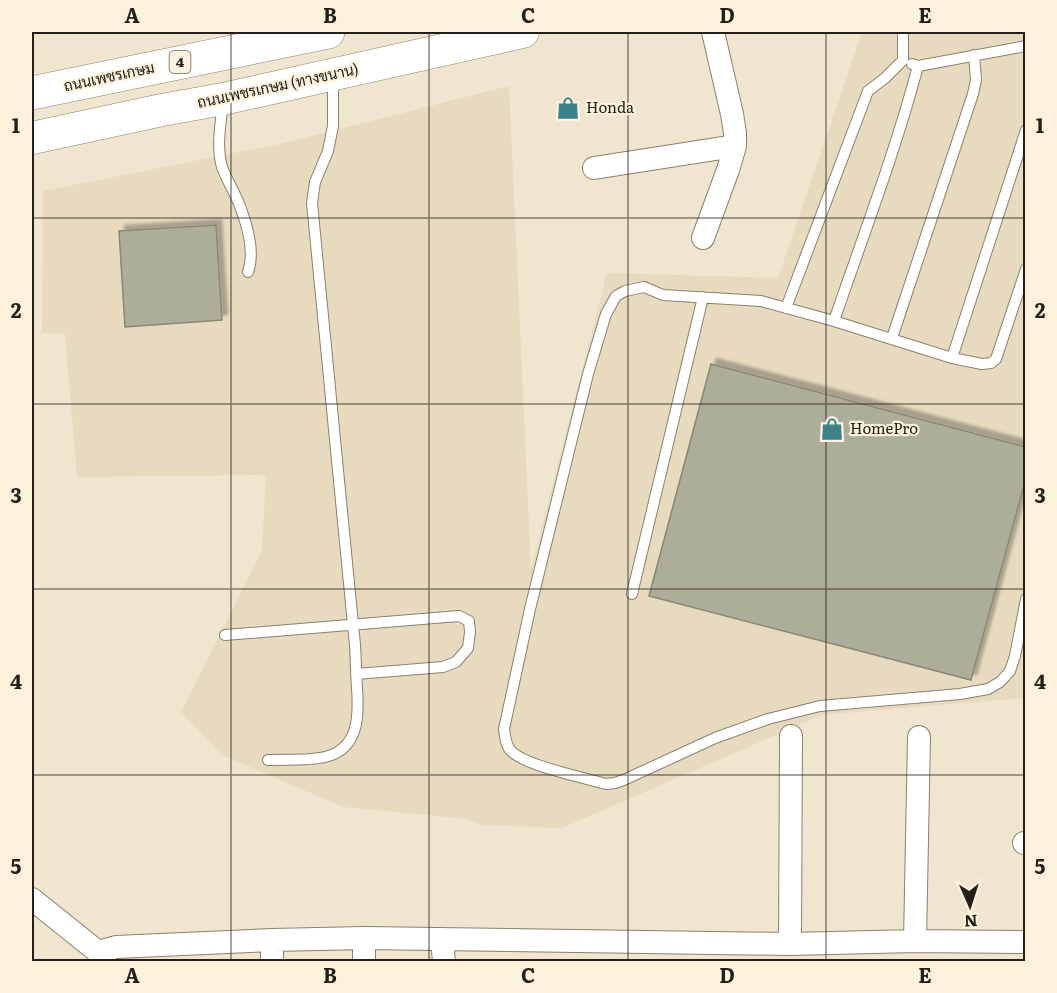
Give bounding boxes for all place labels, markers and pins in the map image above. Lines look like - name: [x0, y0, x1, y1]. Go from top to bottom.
- shop icon: Honda: [555, 95, 581, 121]
- place label: Honda: [586, 95, 635, 118]
- shop icon: HomePro: [819, 416, 845, 442]
- place label: HomePro: [850, 416, 918, 439]

